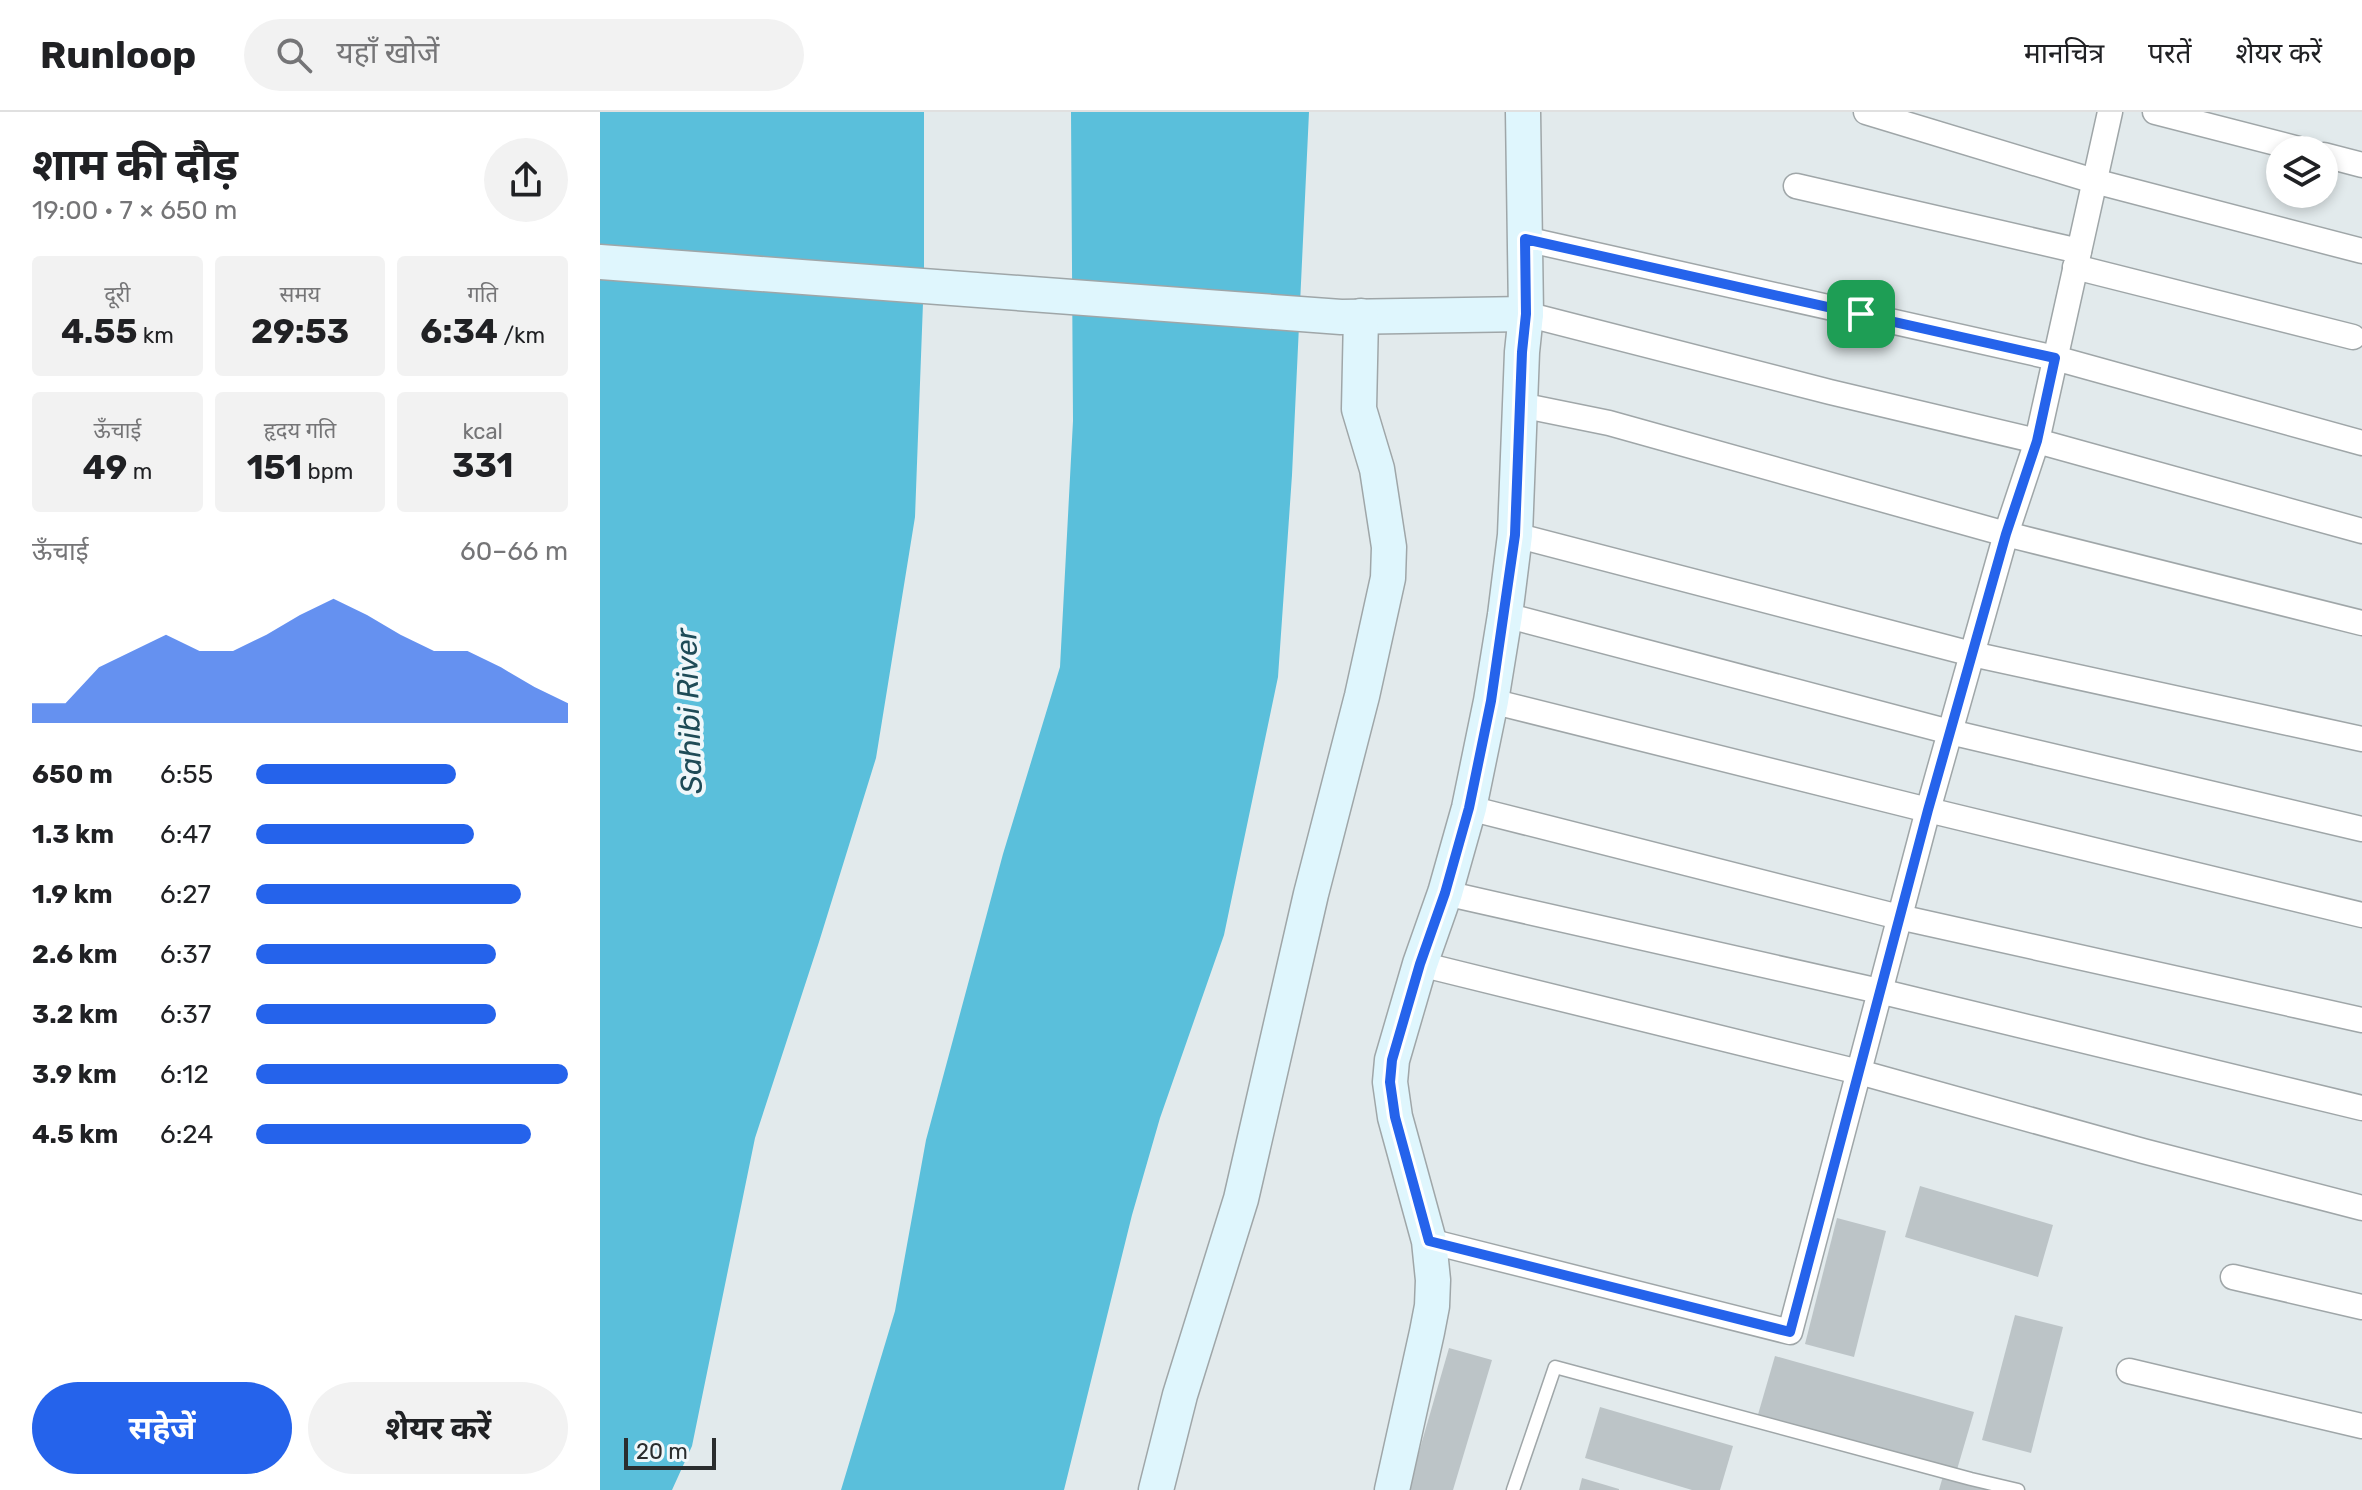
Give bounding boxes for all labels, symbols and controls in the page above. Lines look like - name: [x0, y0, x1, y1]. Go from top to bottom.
- search box: [244, 19, 804, 91]
- text: Runloop: [40, 32, 196, 78]
- icon: search: [272, 33, 316, 77]
- text: यहाँ खोजें: [336, 35, 439, 71]
- text: मानचित्र: [2024, 37, 2104, 70]
- text: परतें: [2148, 37, 2191, 70]
- text: शेयर करें: [2235, 37, 2322, 70]
- map controls: [2266, 136, 2338, 208]
- button: layers: [2266, 136, 2338, 208]
- button: share: [484, 138, 568, 222]
- text: शाम की दौड़: [32, 139, 238, 191]
- text: 19:00 · 7 × 650 m: [32, 195, 237, 226]
- pin: [1827, 280, 1895, 348]
- text: दूरी: [104, 281, 131, 308]
- text: समय: [280, 281, 320, 308]
- text: गति: [467, 281, 498, 308]
- icon: arrive: [1839, 292, 1883, 336]
- text: 4.55: [61, 311, 137, 352]
- text: 29:53: [251, 311, 349, 352]
- text: 6:34: [420, 311, 498, 352]
- text: km: [137, 322, 174, 349]
- text: /km: [498, 322, 545, 349]
- text: ऊँचाई: [93, 417, 141, 444]
- text: हृदय गति: [264, 417, 336, 444]
- text: kcal: [462, 418, 503, 445]
- text: 331: [452, 445, 513, 486]
- text: 49: [82, 447, 127, 488]
- text: 151: [247, 447, 302, 488]
- text: m: [127, 458, 152, 485]
- text: bpm: [302, 458, 353, 485]
- text: ऊँचाई: [32, 536, 88, 567]
- text: 60–66 m: [460, 536, 568, 567]
- water label: Sahibi River: [668, 626, 710, 794]
- text: 650 m: [32, 759, 113, 790]
- text: 6:55: [160, 759, 213, 790]
- text: 1.3 km: [32, 819, 114, 850]
- text: 6:47: [160, 819, 211, 850]
- text: 1.9 km: [32, 879, 113, 910]
- text: 6:27: [160, 879, 211, 910]
- text: 2.6 km: [32, 939, 118, 970]
- text: 6:37: [160, 939, 211, 970]
- text: 3.2 km: [32, 999, 118, 1030]
- text: 6:37: [160, 999, 211, 1030]
- text: 3.9 km: [32, 1059, 117, 1090]
- text: 6:12: [160, 1059, 209, 1090]
- text: 4.5 km: [32, 1119, 118, 1150]
- text: 6:24: [160, 1119, 214, 1150]
- button: सहेजें: [32, 1382, 292, 1474]
- button: शेयर करें: [308, 1382, 568, 1474]
- scale bar: [624, 1434, 716, 1470]
- text: 20 m: [636, 1438, 688, 1465]

